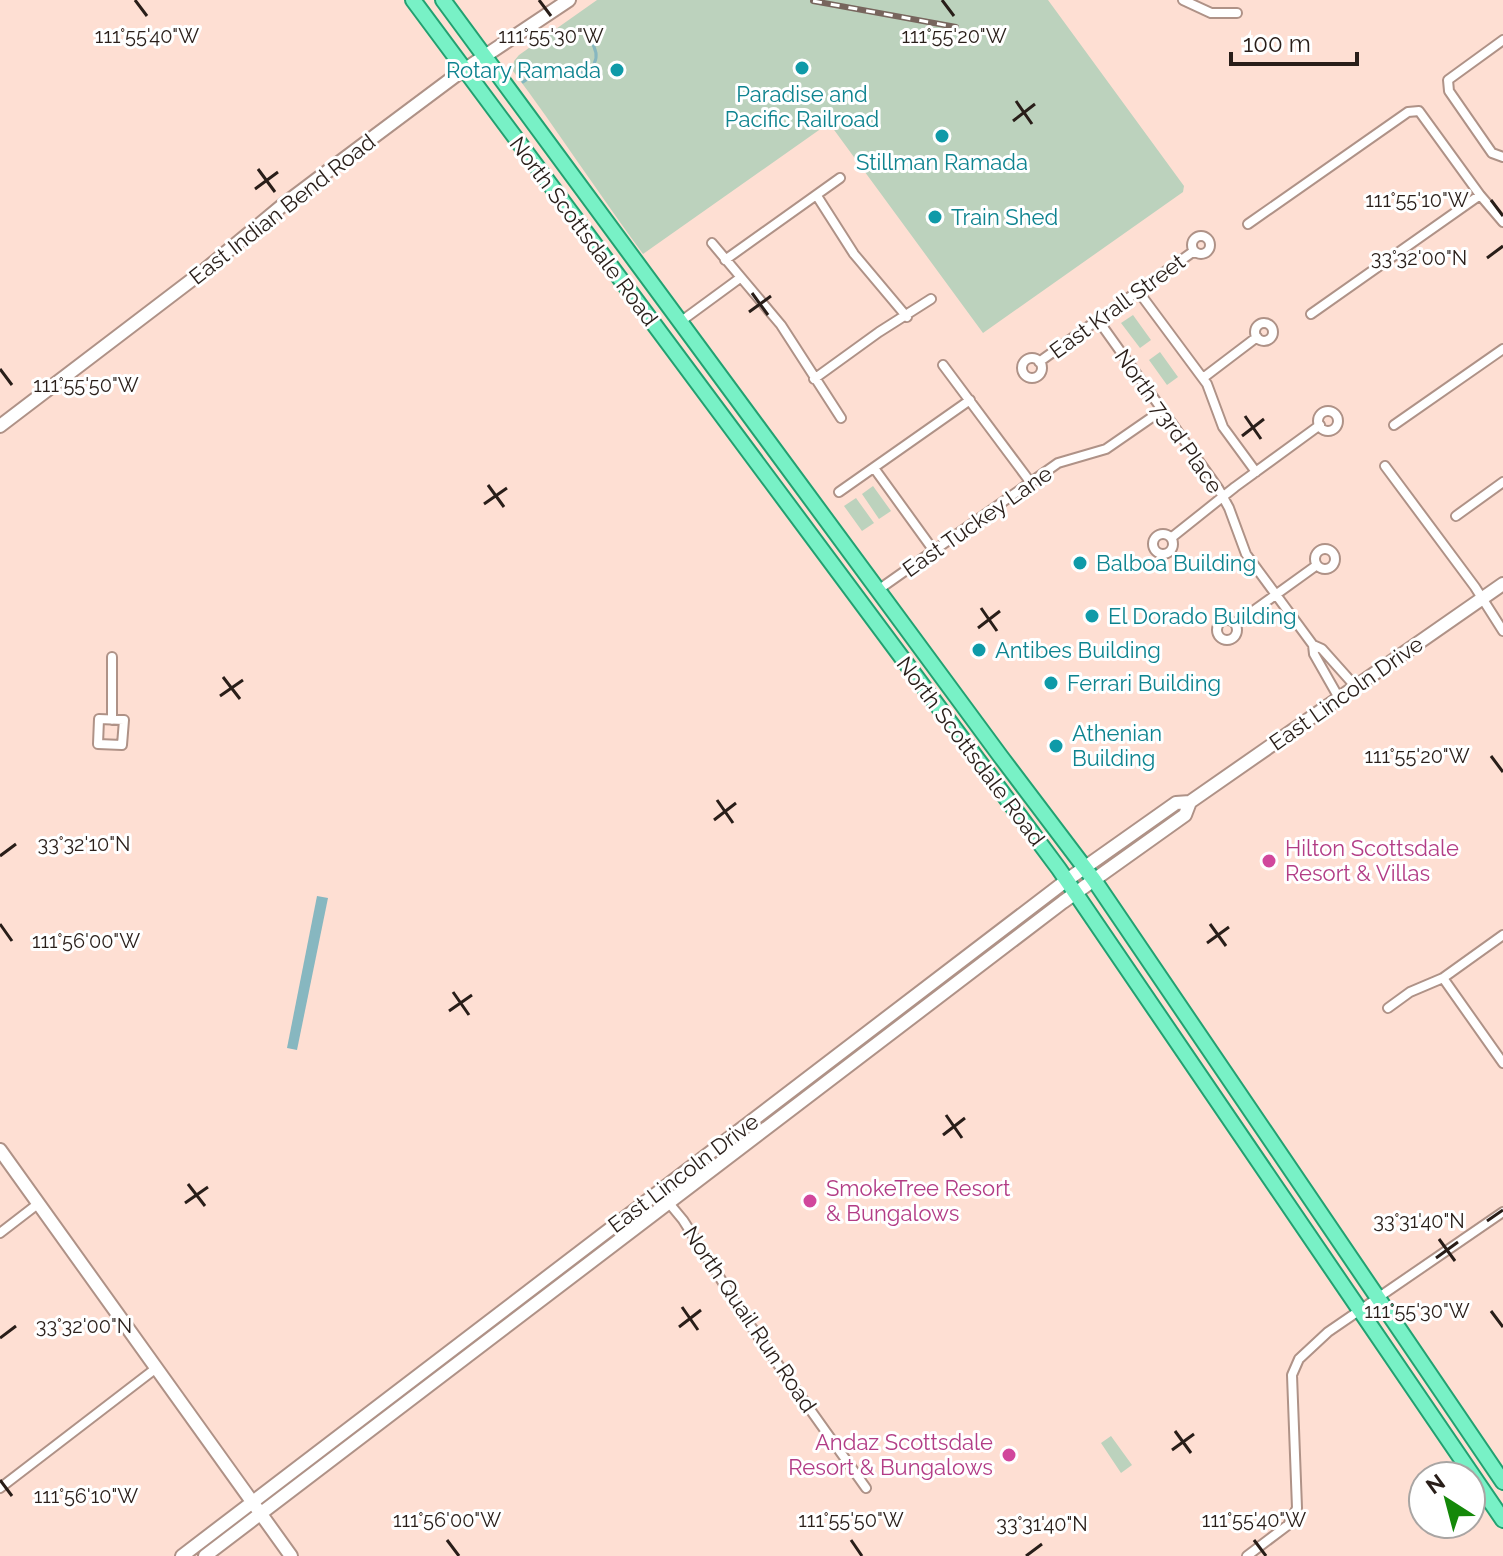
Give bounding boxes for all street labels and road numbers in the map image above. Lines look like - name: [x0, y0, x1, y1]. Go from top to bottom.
- street label: East Indian Bend Road: [184, 128, 380, 290]
- street label: North Scottsdale Road: [504, 131, 664, 331]
- street label: East Krall Street: [1044, 248, 1190, 364]
- street label: North 73rd Place: [1110, 344, 1229, 498]
- street label: East Tuckey Lane: [897, 460, 1057, 582]
- street label: East Lincoln Drive: [1264, 630, 1428, 756]
- street label: North Scottsdale Road: [891, 651, 1051, 851]
- street label: East Lincoln Drive: [603, 1108, 763, 1238]
- street label: North Quail Run Road: [678, 1221, 822, 1417]

